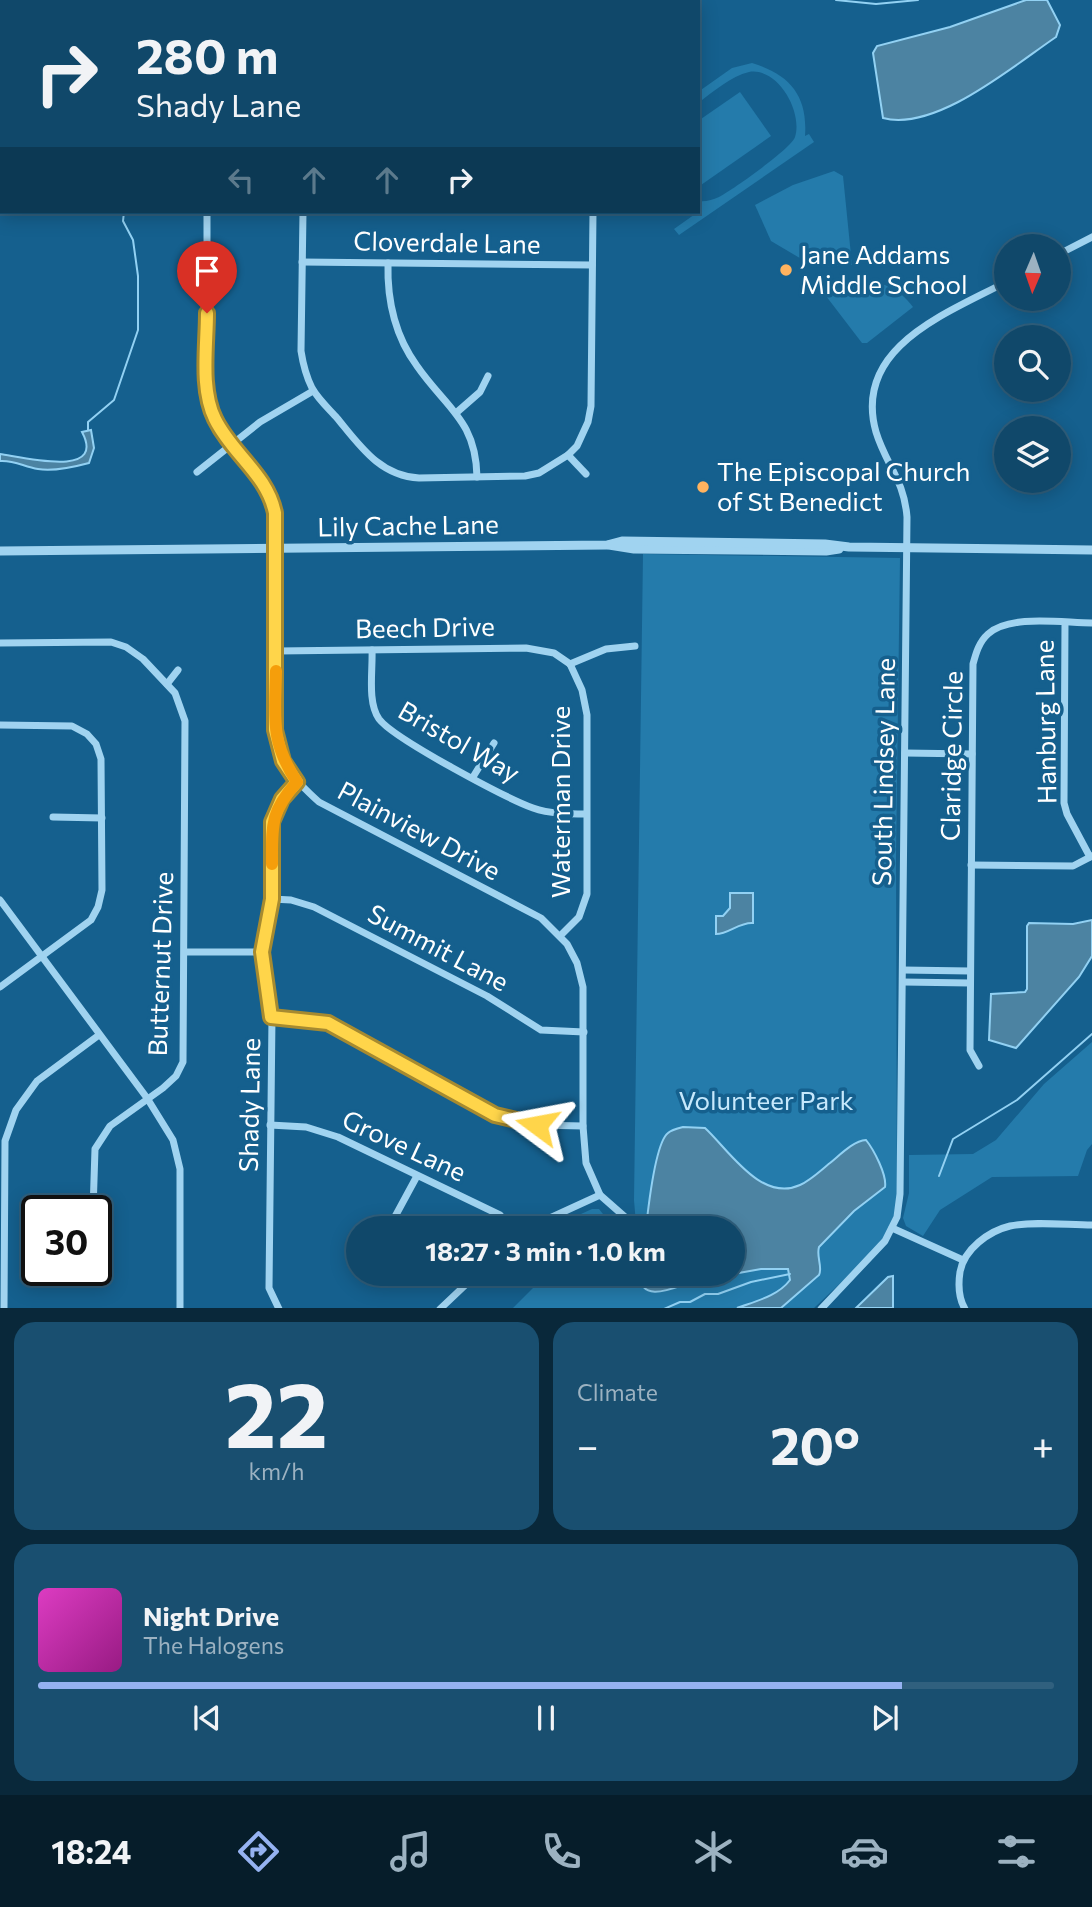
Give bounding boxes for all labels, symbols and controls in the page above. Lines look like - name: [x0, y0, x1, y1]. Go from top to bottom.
- text: 280 m: [136, 24, 279, 84]
- icon: right: [21, 28, 112, 119]
- text: Shady Lane: [136, 84, 301, 124]
- icon: left: [222, 161, 260, 199]
- icon: ahead: [295, 161, 333, 199]
- icon: ahead: [368, 161, 406, 199]
- icon: right: [441, 161, 479, 199]
- street label: Cloverdale Lane: [353, 224, 541, 259]
- north arrow: [994, 234, 1071, 312]
- map controls: [994, 234, 1071, 493]
- place label: Jane Addams Middle School: [800, 238, 968, 299]
- pin: [177, 241, 237, 313]
- icon: arrive: [188, 252, 226, 290]
- marker: Jane Addams Middle School: [778, 262, 794, 278]
- button: search: [994, 325, 1071, 402]
- button: layers: [994, 416, 1071, 493]
- place label: The Episcopal Church of St Benedict: [717, 455, 970, 516]
- marker: The Episcopal Church of St Benedict: [695, 479, 711, 495]
- street label: Lily Cache Lane: [317, 507, 499, 542]
- street label: Beech Drive: [355, 610, 495, 643]
- street label: Hanburg Lane: [1028, 640, 1061, 805]
- street label: South Lindsey Lane: [865, 658, 900, 886]
- street label: Claridge Circle: [934, 671, 967, 841]
- street label: Bristol Way: [393, 694, 526, 788]
- street label: Waterman Drive: [544, 706, 575, 898]
- street label: Plainview Drive: [333, 774, 506, 886]
- street label: Butternut Drive: [141, 871, 178, 1057]
- street label: Summit Lane: [363, 897, 514, 997]
- street label: Shady Lane: [232, 1038, 265, 1172]
- park label: Volunteer Park: [678, 1084, 854, 1115]
- position arrow: [500, 1088, 574, 1162]
- street label: Grove Lane: [338, 1103, 471, 1187]
- speed limit sign: 30: [21, 1195, 112, 1286]
- text: 18:27 · 3 min · 1.0 km: [425, 1235, 666, 1266]
- text: 22: [225, 1355, 328, 1467]
- text: Climate: [577, 1378, 658, 1406]
- text: 20°: [770, 1412, 860, 1476]
- text: −: [577, 1421, 599, 1468]
- text: +: [1032, 1421, 1054, 1468]
- text: km/h: [249, 1457, 304, 1485]
- text: Night Drive: [143, 1600, 279, 1631]
- text: The Halogens: [143, 1631, 284, 1659]
- icon: previous: [188, 1699, 226, 1737]
- icon: pause: [527, 1699, 565, 1737]
- icon: next: [866, 1699, 904, 1737]
- icon: directions: [234, 1827, 283, 1876]
- icon: music: [386, 1827, 435, 1876]
- icon: phone: [537, 1827, 586, 1876]
- icon: climate: [689, 1827, 738, 1876]
- icon: car: [840, 1827, 889, 1876]
- icon: filters: [992, 1827, 1041, 1876]
- text: 18:24: [51, 1831, 131, 1871]

